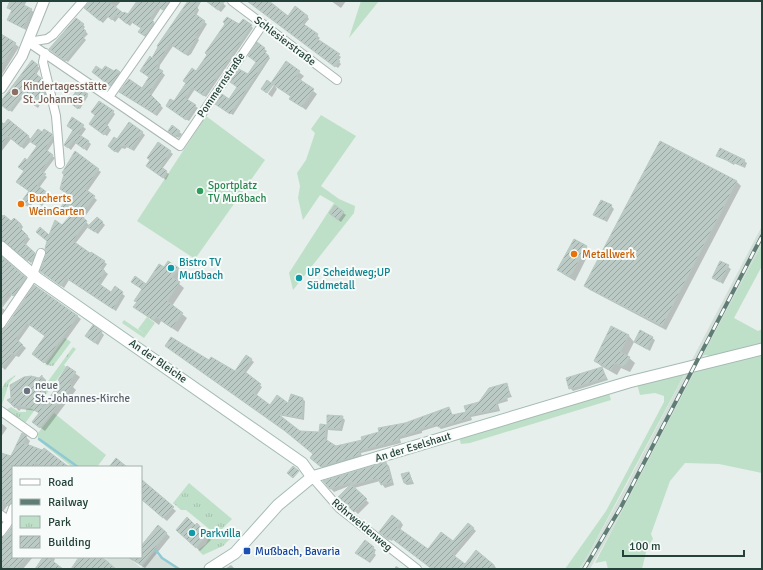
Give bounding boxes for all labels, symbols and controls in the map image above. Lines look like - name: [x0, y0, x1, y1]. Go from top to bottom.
- street label: Schlesierstraße: [252, 14, 318, 68]
- street label: Pommernstraße: [195, 50, 247, 120]
- place label: Kindertagesstätte St. Johannes: [23, 80, 107, 106]
- marker: Kindertagesstätte St. Johannes: [10, 87, 20, 97]
- place label: Sportplatz TV Mußbach: [208, 179, 266, 205]
- marker: Sportplatz TV Mußbach: [195, 186, 205, 196]
- place label: Bucherts WeinGarten: [29, 192, 85, 218]
- marker: Bucherts WeinGarten: [16, 199, 26, 209]
- place label: Metallwerk: [582, 248, 635, 261]
- marker: Metallwerk: [569, 249, 579, 259]
- place label: Bistro TV Mußbach: [179, 256, 223, 282]
- marker: Bistro TV Mußbach: [166, 263, 176, 273]
- place label: UP Scheidweg;UP Südmetall: [307, 266, 390, 292]
- marker: UP Scheidweg;UP Südmetall: [294, 273, 304, 283]
- street label: An der Bleiche: [126, 336, 190, 386]
- place label: neue St.-Johannes-Kirche: [35, 379, 130, 405]
- marker: neue St.-Johannes-Kirche: [22, 386, 32, 396]
- street label: An der Eselshaut: [373, 429, 453, 465]
- legend: [12, 466, 142, 558]
- text: Road: [48, 475, 74, 490]
- text: Railway: [48, 495, 88, 510]
- street label: Röhrweidenweg: [329, 496, 395, 554]
- text: Park: [48, 515, 71, 530]
- place label: Parkvilla: [200, 527, 241, 540]
- marker: Parkvilla: [187, 528, 197, 538]
- scale bar: [623, 532, 744, 558]
- text: Building: [48, 535, 91, 550]
- text: 100 m: [629, 539, 661, 554]
- place label: Mußbach, Bavaria: [255, 545, 341, 558]
- marker: Mußbach, Bavaria: [242, 546, 252, 556]

